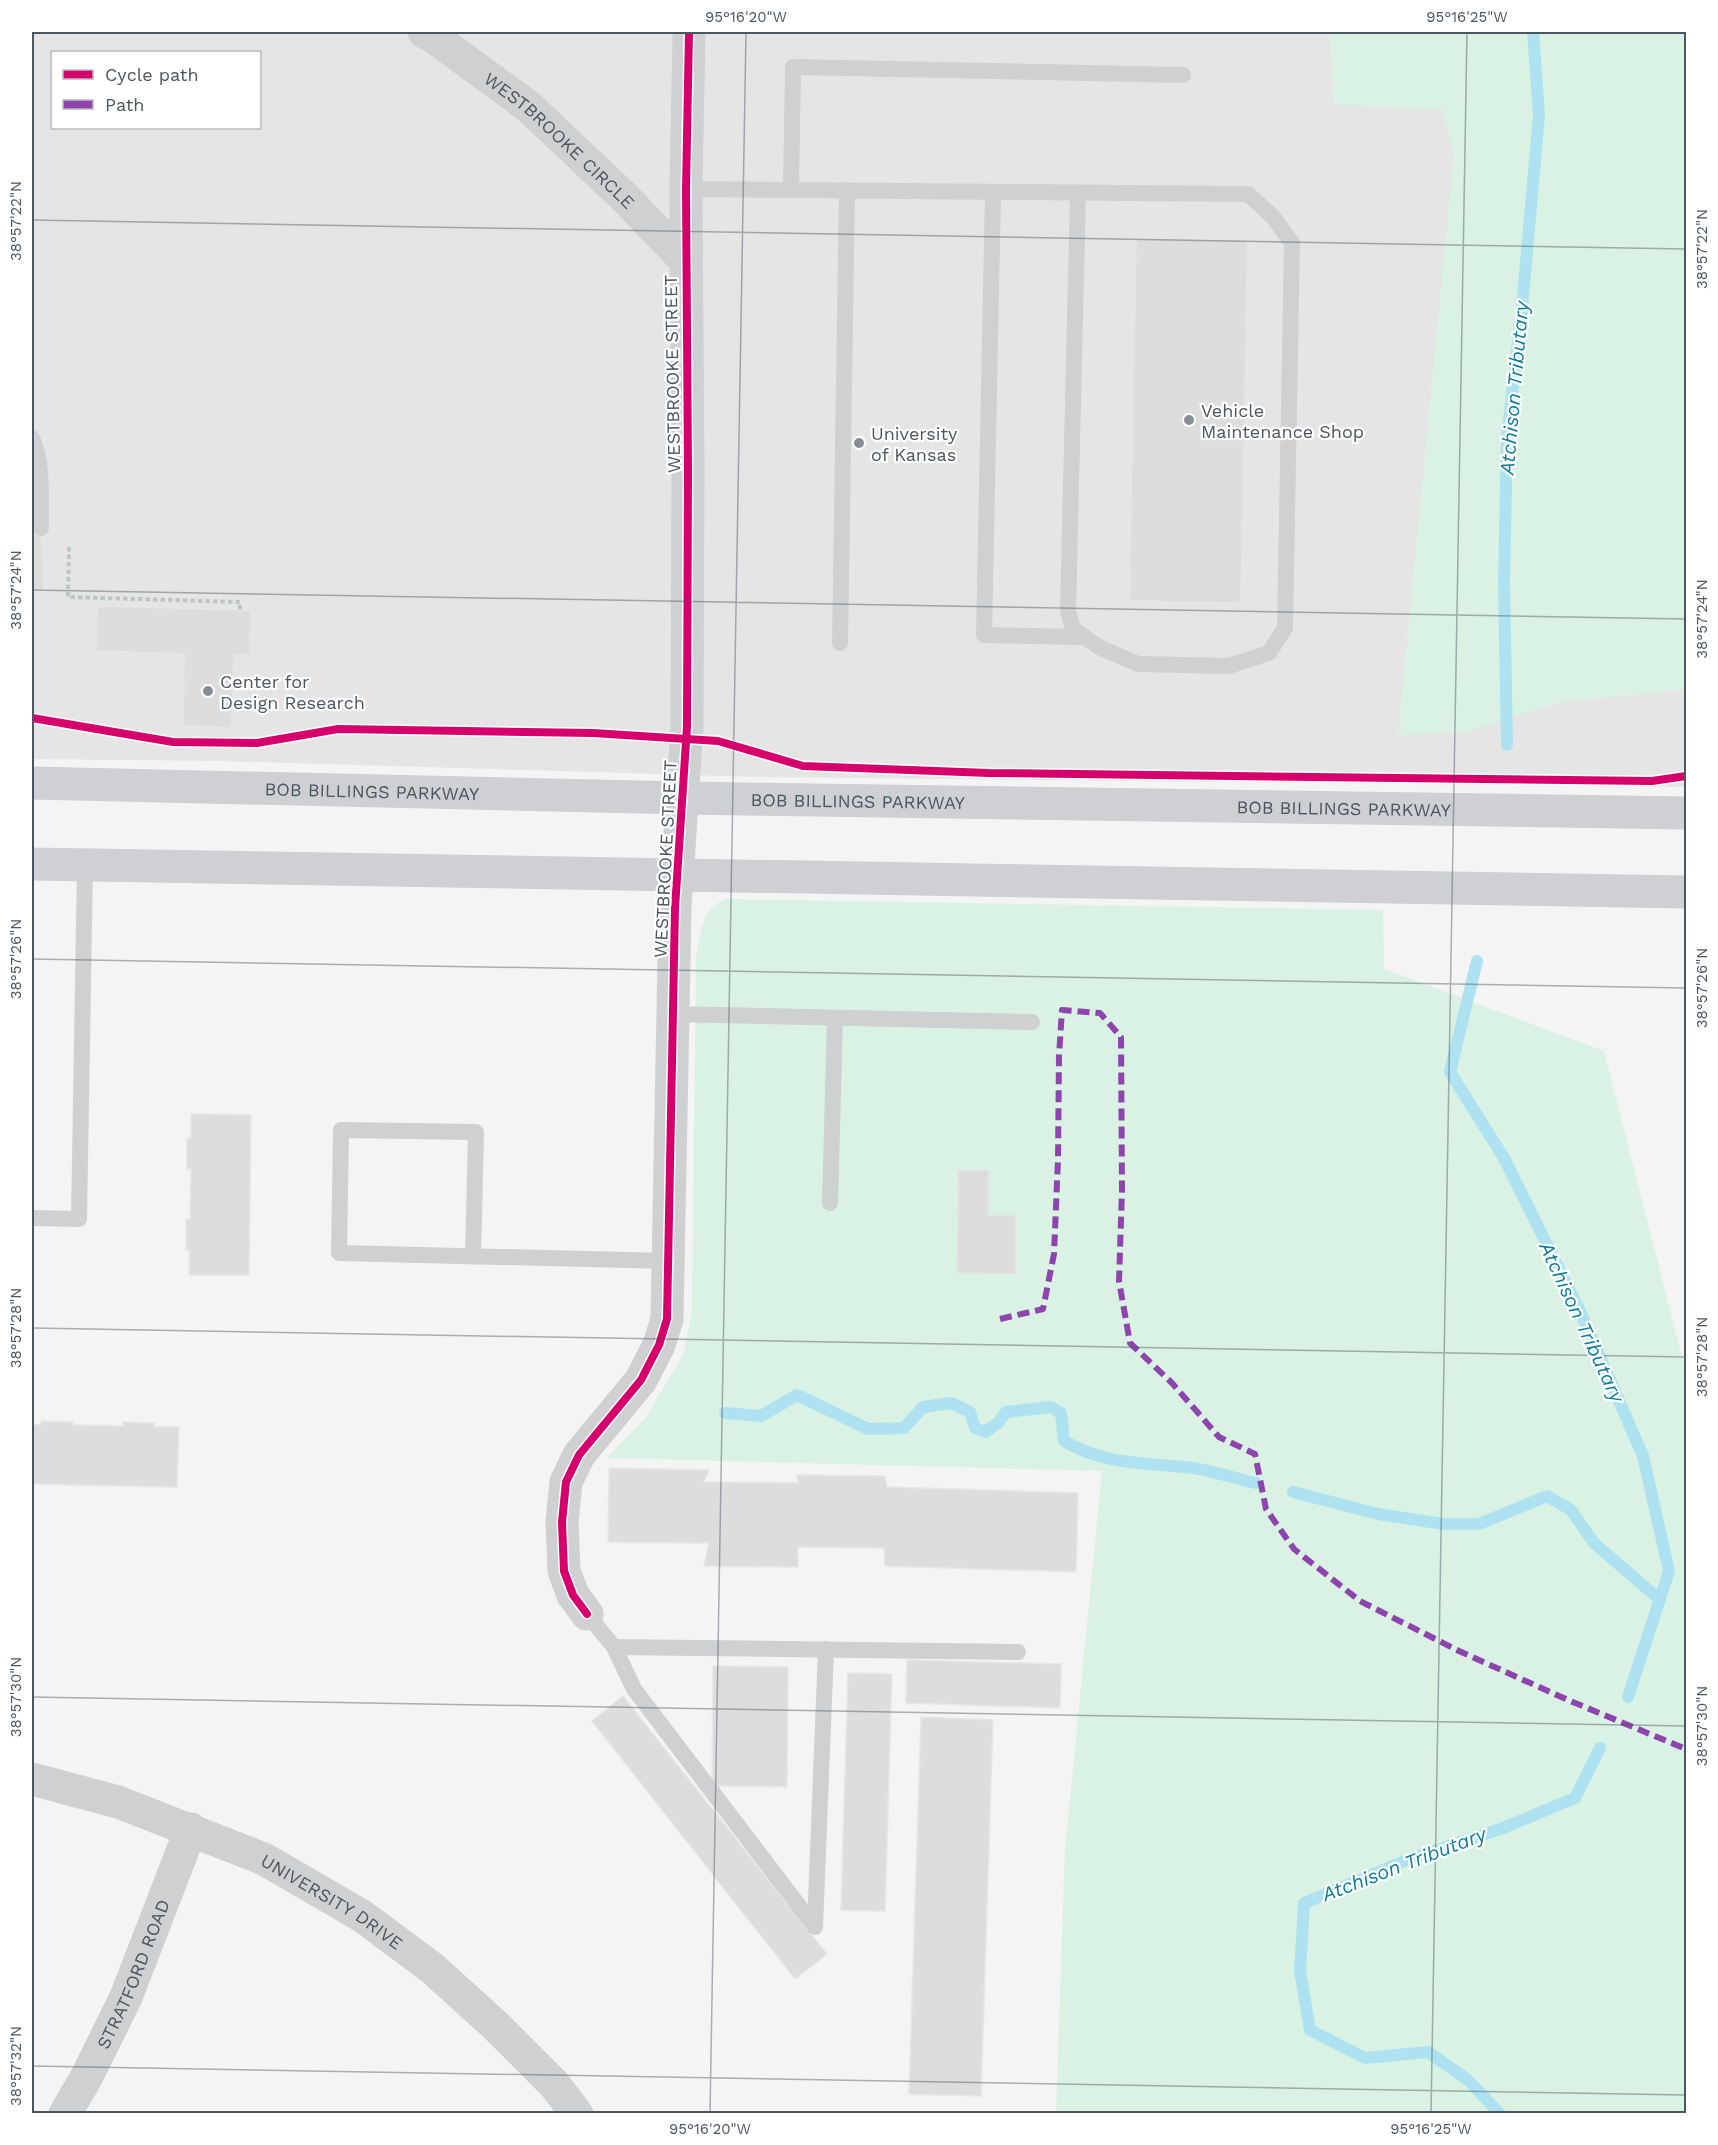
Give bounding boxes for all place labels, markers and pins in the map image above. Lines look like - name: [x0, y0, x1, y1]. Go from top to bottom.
- place label: Vehicle Maintenance Shop: [1201, 400, 1364, 442]
- marker: Vehicle Maintenance Shop: [1182, 413, 1196, 427]
- place label: University of Kansas: [871, 423, 958, 465]
- marker: University of Kansas: [852, 436, 866, 450]
- place label: Center for Design Research: [220, 671, 365, 713]
- marker: Center for Design Research: [201, 684, 215, 698]

